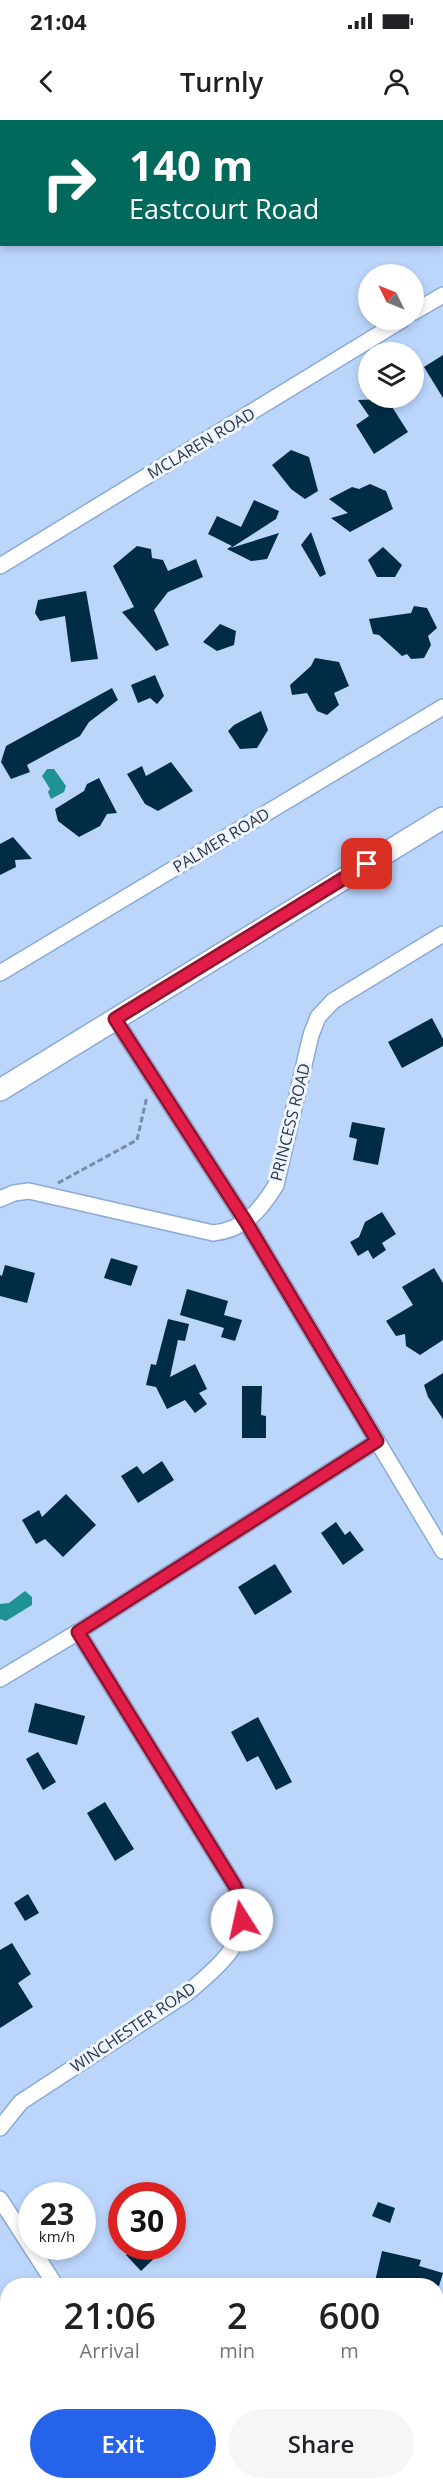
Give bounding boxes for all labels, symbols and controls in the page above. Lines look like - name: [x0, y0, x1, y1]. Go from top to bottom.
- text: 21:04: [30, 6, 87, 36]
- text: Turnly: [180, 63, 263, 100]
- icon: back: [30, 65, 63, 98]
- icon: person: [380, 65, 413, 98]
- text: 140 m: [129, 136, 253, 193]
- icon: right: [30, 144, 108, 222]
- text: Eastcourt Road: [129, 190, 319, 227]
- north arrow: [358, 264, 424, 330]
- map controls: [358, 264, 424, 408]
- button: layers: [358, 342, 424, 408]
- street label: MCLAREN ROAD: [143, 402, 259, 484]
- street label: PALMER ROAD: [168, 802, 274, 878]
- pin: [341, 838, 392, 889]
- icon: arrive: [350, 847, 383, 880]
- street label: PRINCESS ROAD: [265, 1061, 315, 1183]
- position arrow: [210, 1888, 274, 1952]
- street label: WINCHESTER ROAD: [66, 1977, 200, 2077]
- speed limit sign: 30: [108, 2182, 186, 2260]
- text: 23: [40, 2193, 74, 2234]
- text: km/h: [39, 2226, 75, 2246]
- text: 21:06: [64, 2291, 156, 2340]
- text: 2: [227, 2291, 248, 2340]
- text: 600: [319, 2291, 380, 2340]
- text: Arrival: [80, 2337, 140, 2364]
- text: min: [219, 2337, 255, 2364]
- text: m: [340, 2337, 359, 2364]
- button: Exit: [30, 2409, 216, 2478]
- button: Share: [228, 2409, 414, 2478]

